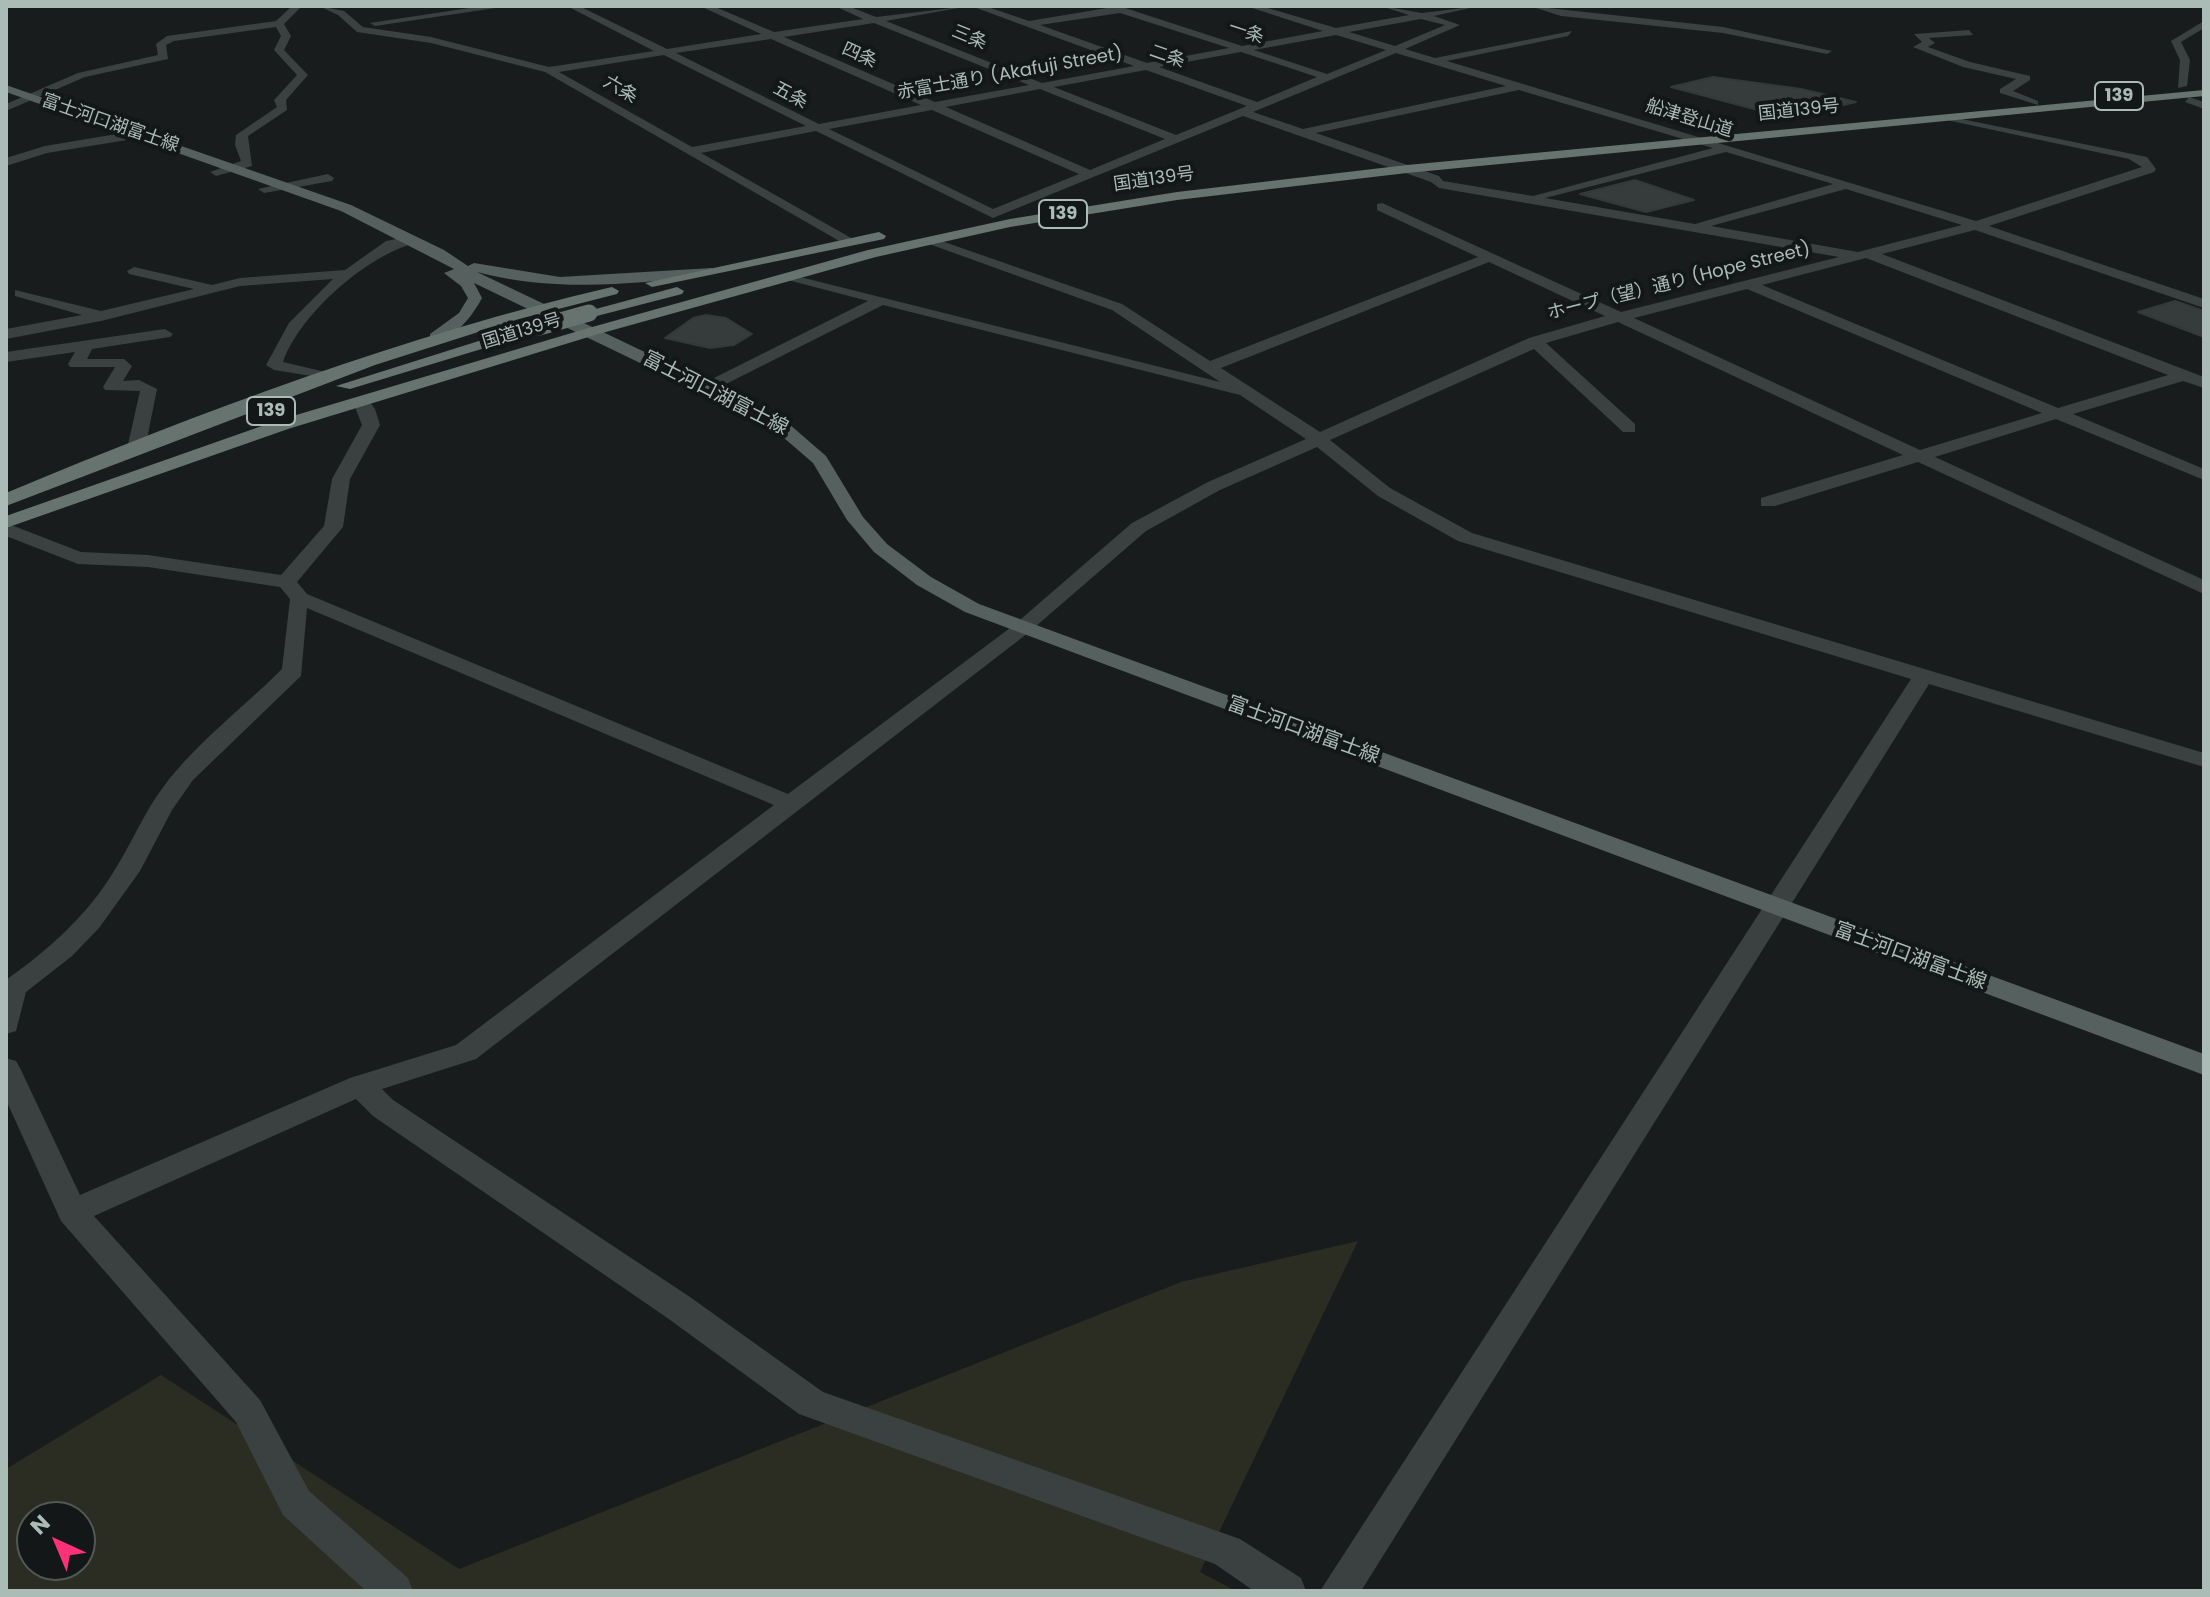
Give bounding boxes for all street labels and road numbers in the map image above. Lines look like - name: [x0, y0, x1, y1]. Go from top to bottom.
- street label: 一条: [1226, 17, 1266, 49]
- street label: 三条: [948, 21, 990, 55]
- street label: 四条: [838, 39, 880, 73]
- street label: 二条: [1146, 41, 1188, 73]
- street label: 赤富士通り (Akafuji Street): [896, 44, 1124, 104]
- street label: 六条: [599, 72, 641, 108]
- street label: 五条: [769, 78, 811, 114]
- road number: 139: [2095, 82, 2143, 110]
- street label: 富士河口湖富士線: [38, 90, 182, 158]
- street label: 船津登山道: [1643, 96, 1735, 142]
- street label: 国道139号: [1757, 96, 1841, 126]
- street label: 国道139号: [1112, 164, 1196, 196]
- road number: 139: [1039, 200, 1087, 228]
- street label: ホープ（望）通り (Hope Street): [1545, 239, 1813, 325]
- street label: 国道139号: [480, 310, 564, 354]
- street label: 富士河口湖富士線: [638, 347, 792, 441]
- road number: 139: [247, 397, 295, 425]
- street label: 富士河口湖富士線: [1224, 692, 1382, 770]
- street label: 富士河口湖富士線: [1831, 918, 1989, 996]

